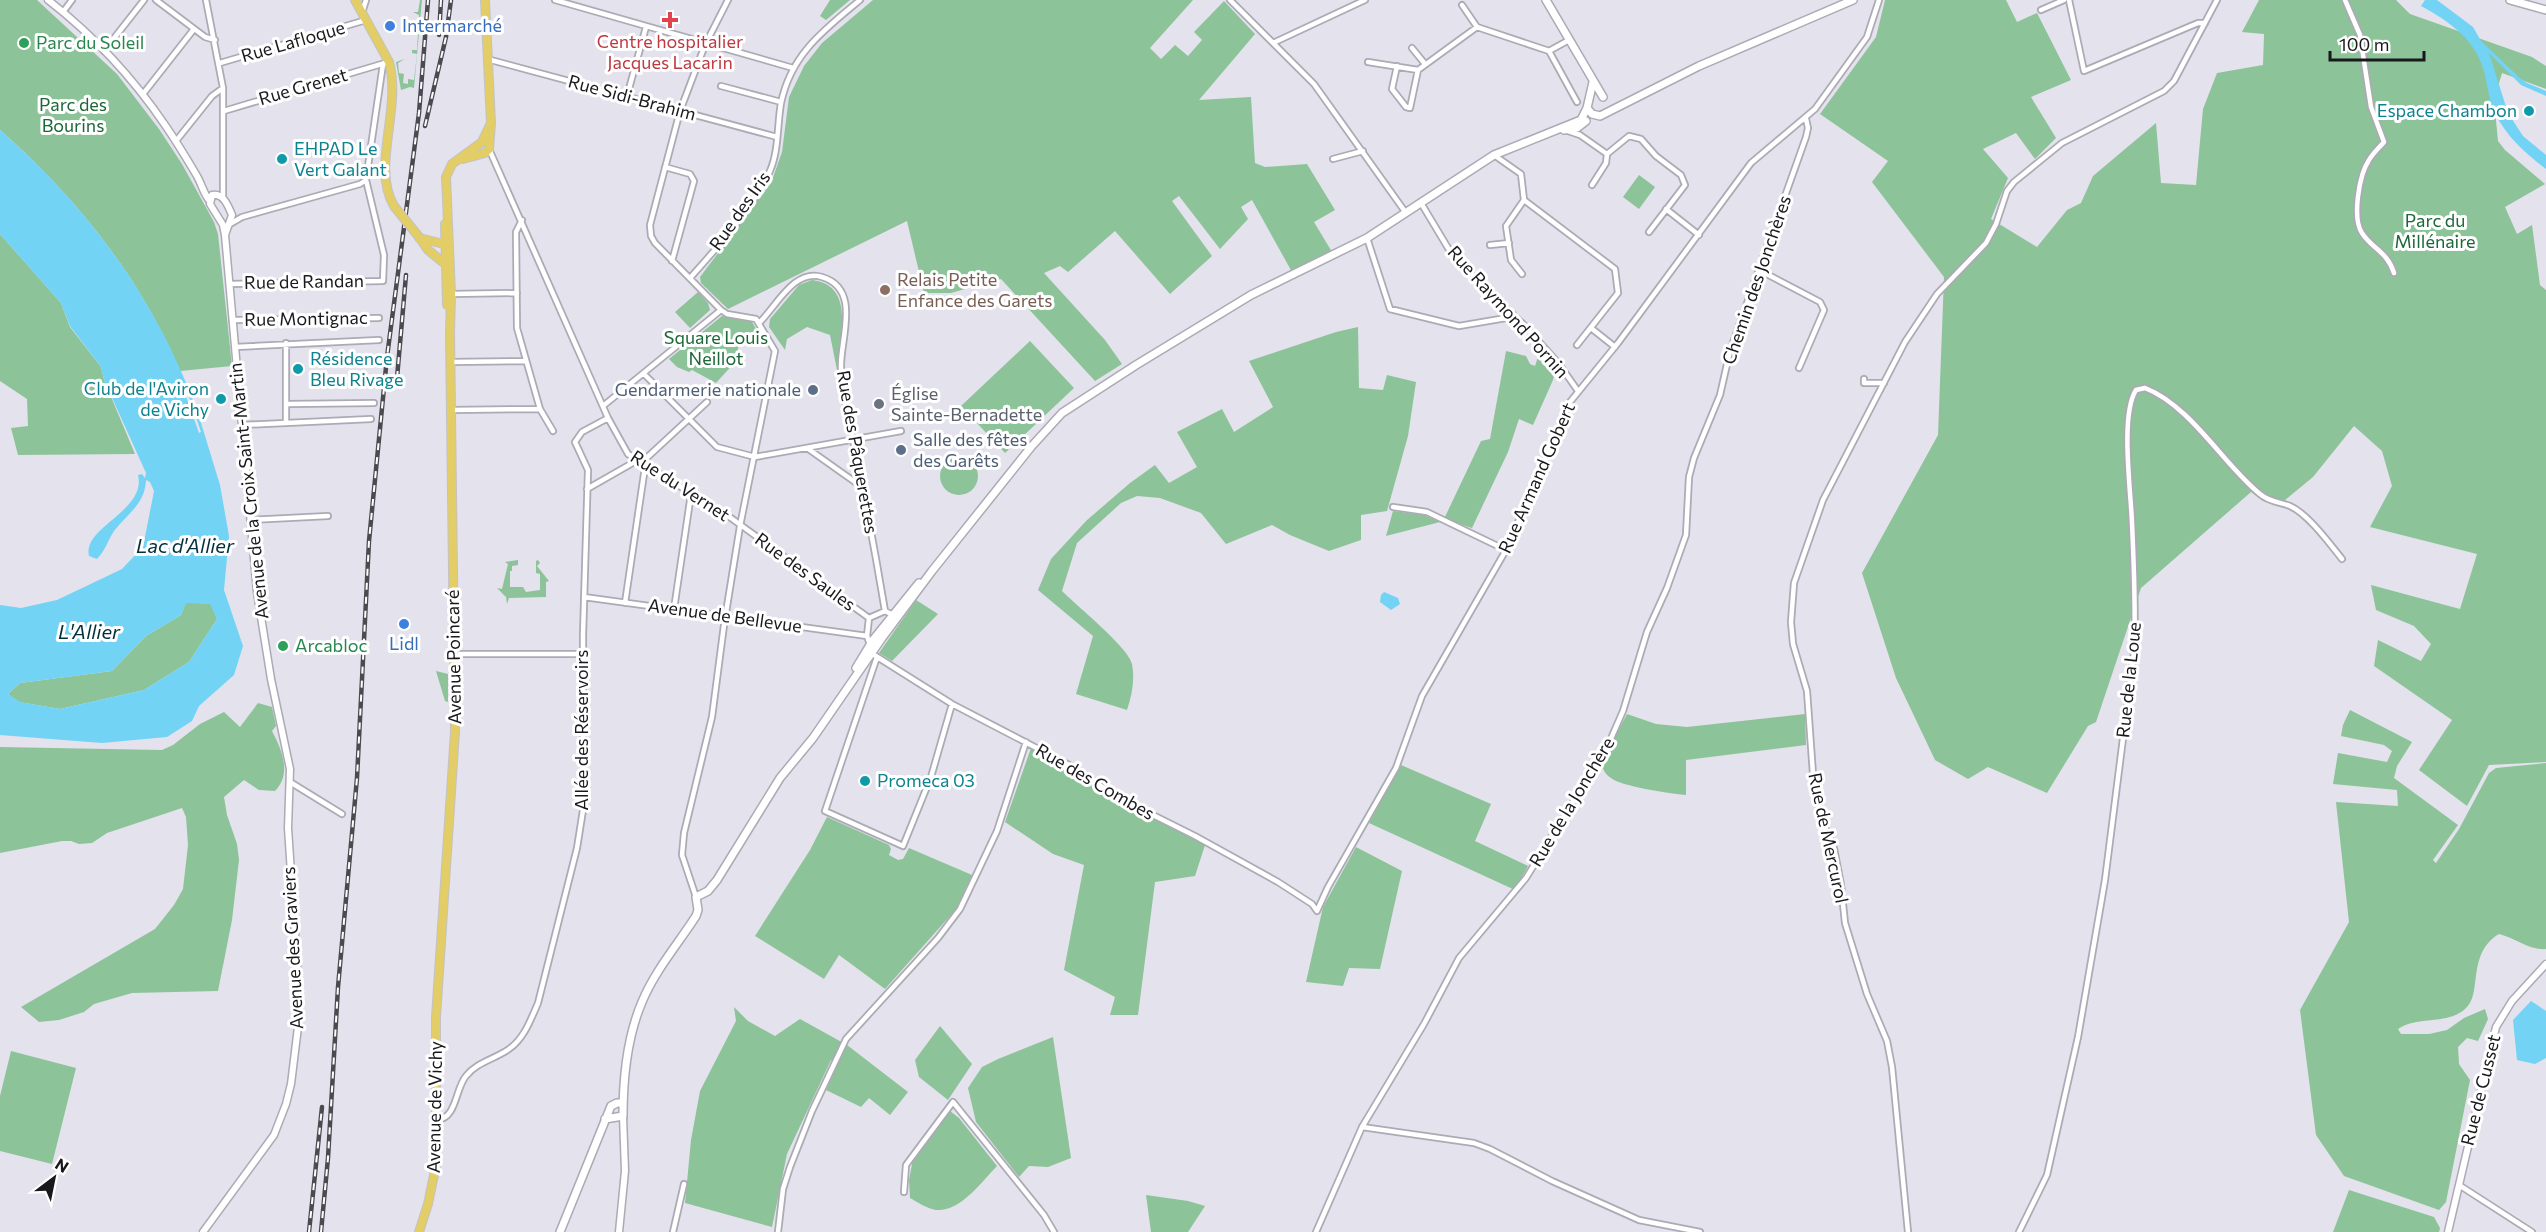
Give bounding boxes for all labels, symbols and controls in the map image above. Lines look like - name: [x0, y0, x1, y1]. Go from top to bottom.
- marker: Centre hospitalier Jacques Lacarin: [661, 11, 679, 29]
- place label: Intermarché: [402, 14, 502, 36]
- street label: Rue Lafloque: [238, 16, 347, 66]
- marker: Intermarché: [383, 19, 397, 33]
- scale bar: [2330, 24, 2424, 62]
- place label: Centre hospitalier Jacques Lacarin: [597, 30, 743, 73]
- place label: Parc du Soleil: [36, 31, 144, 53]
- text: 100 m: [2339, 33, 2389, 55]
- marker: Parc du Soleil: [17, 36, 31, 50]
- street label: Rue Grenet: [256, 63, 350, 109]
- street label: Rue Sidi-Brahim: [566, 69, 699, 125]
- park label: Parc des Bourins: [39, 93, 107, 136]
- place label: Espace Chambon: [2377, 99, 2517, 121]
- marker: Espace Chambon: [2522, 104, 2536, 118]
- place label: EHPAD Le Vert Galant: [294, 137, 387, 180]
- marker: EHPAD Le Vert Galant: [275, 152, 289, 166]
- street label: Rue des Iris: [704, 167, 774, 254]
- street label: Chemin des Jonchères: [1717, 192, 1795, 367]
- park label: Parc du Millénaire: [2394, 209, 2476, 252]
- street label: Rue Raymond Pornin: [1444, 241, 1574, 382]
- place label: Relais Petite Enfance des Garets: [897, 268, 1052, 311]
- street label: Rue de Randan: [244, 269, 364, 293]
- marker: Relais Petite Enfance des Garets: [878, 283, 892, 297]
- street label: Rue Montignac: [244, 306, 368, 330]
- park label: Square Louis Neillot: [664, 326, 768, 369]
- place label: Résidence Bleu Rivage: [310, 347, 403, 390]
- street label: Avenue de la Croix Saint-Martin: [224, 362, 272, 620]
- marker: Résidence Bleu Rivage: [291, 362, 305, 376]
- street label: Rue des Pâquerettes: [833, 368, 883, 535]
- place label: Club de l'Aviron de Vichy: [84, 377, 209, 420]
- place label: Gendarmerie nationale: [615, 378, 801, 400]
- place label: Église Sainte-Bernadette: [891, 382, 1042, 425]
- marker: Gendarmerie nationale: [806, 383, 820, 397]
- marker: Club de l'Aviron de Vichy: [214, 392, 228, 406]
- marker: Église Sainte-Bernadette: [872, 397, 886, 411]
- street label: Rue Armand Gobert: [1493, 399, 1579, 556]
- place label: Salle des fêtes des Garêts: [913, 428, 1028, 471]
- marker: Salle des fêtes des Garêts: [894, 443, 908, 457]
- street label: Rue du Vernet: [627, 445, 734, 525]
- street label: Rue des Saules: [751, 527, 860, 615]
- water label: Lac d'Allier: [136, 533, 235, 557]
- street label: Avenue Poincaré: [441, 589, 465, 725]
- street label: Avenue de Bellevue: [647, 593, 803, 637]
- marker: Lidl: [397, 617, 411, 631]
- water label: L'Allier: [58, 619, 121, 643]
- street label: Rue de la Loue: [2111, 621, 2145, 739]
- place label: Lidl: [389, 632, 419, 654]
- place label: Arcabloc: [295, 634, 368, 656]
- marker: Arcabloc: [276, 639, 290, 653]
- street label: Allée des Réservoirs: [570, 650, 592, 810]
- street label: Rue de la Jonchère: [1524, 733, 1618, 870]
- street label: Rue des Combes: [1032, 738, 1159, 824]
- place label: Promeca 03: [877, 769, 975, 791]
- street label: Rue de Mercurol: [1804, 770, 1854, 905]
- marker: Promeca 03: [858, 774, 872, 788]
- street label: Avenue des Graviers: [277, 866, 307, 1030]
- street label: Rue de Cusset: [2456, 1032, 2504, 1148]
- street label: Avenue de Vichy: [422, 1041, 446, 1173]
- north arrow: [24, 1148, 84, 1208]
- text: N: [52, 1154, 72, 1176]

